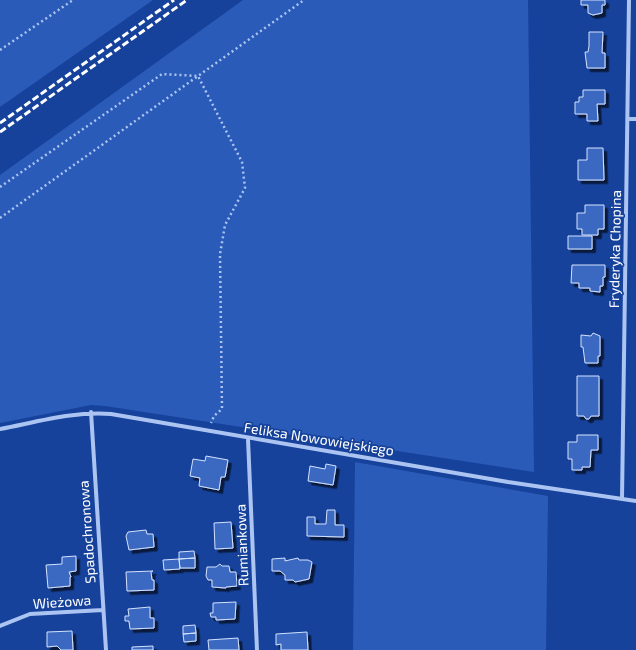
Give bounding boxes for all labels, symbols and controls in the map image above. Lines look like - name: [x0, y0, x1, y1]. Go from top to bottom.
- street label: Fryderyka Chopina: [605, 190, 624, 308]
- street label: Feliksa Nowowiejskiego: [243, 418, 395, 459]
- street label: Spadochronowa: [74, 480, 99, 584]
- street label: Rumiankowa: [232, 504, 251, 586]
- street label: Wieżowa: [32, 591, 92, 612]

